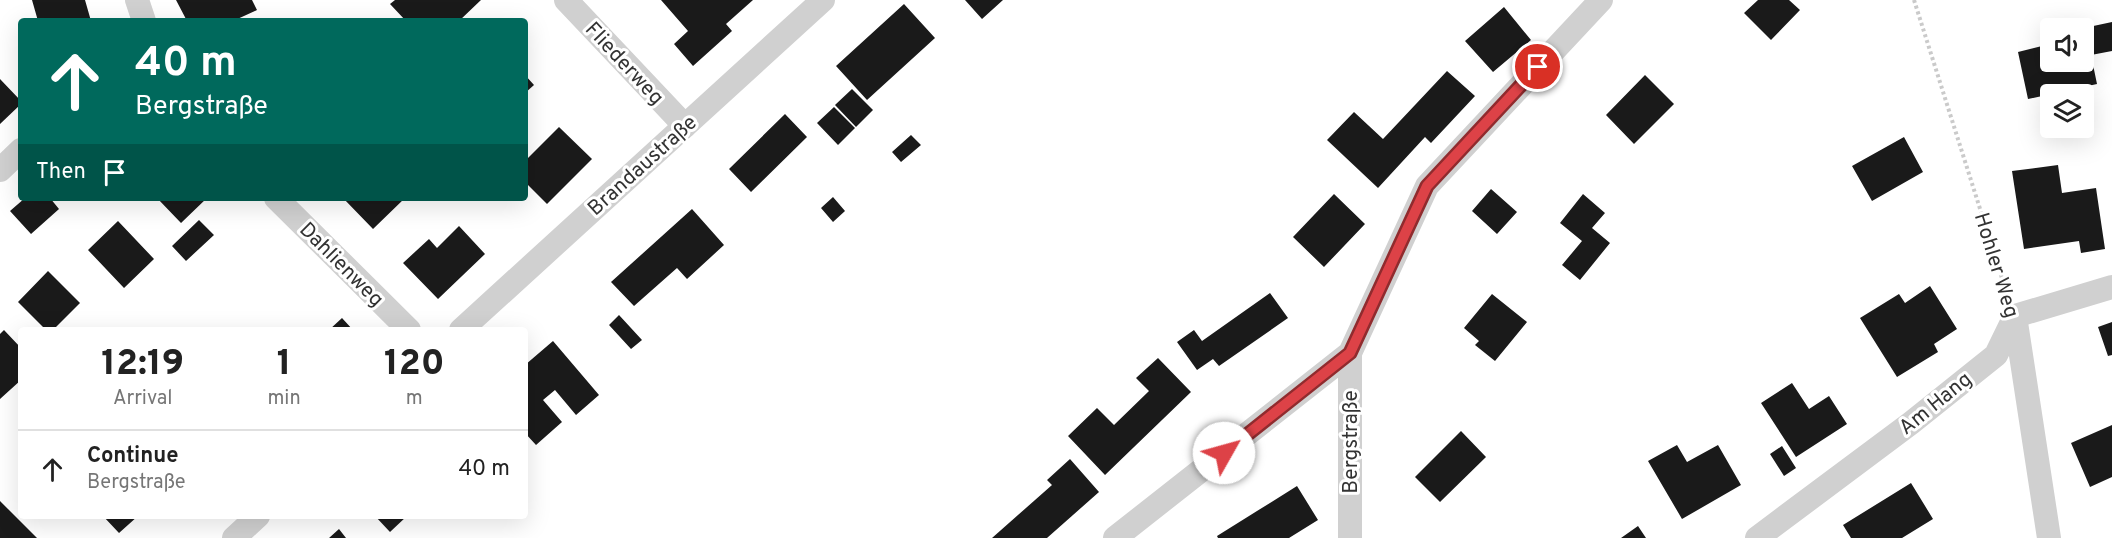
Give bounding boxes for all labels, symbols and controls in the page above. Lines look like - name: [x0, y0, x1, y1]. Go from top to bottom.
- street label: Fliederweg: [579, 17, 669, 111]
- map controls: [2040, 18, 2094, 138]
- button: sound: [2040, 18, 2094, 72]
- text: 40 m: [135, 38, 237, 91]
- pin: [1512, 41, 1563, 92]
- icon: ahead: [36, 42, 114, 120]
- icon: arrive: [1521, 50, 1554, 83]
- button: layers: [2040, 84, 2094, 138]
- text: Bergstraße: [135, 90, 268, 124]
- street label: Brandaustraße: [583, 110, 703, 222]
- icon: arrive: [98, 156, 131, 189]
- text: Then: [36, 159, 86, 186]
- street label: Hohler Weg: [1967, 210, 2024, 321]
- street label: Dahlienweg: [293, 217, 389, 313]
- text: 12:19: [101, 342, 184, 388]
- text: 1: [277, 342, 291, 388]
- text: 120: [384, 342, 445, 388]
- street label: Am Hang: [1894, 367, 1978, 442]
- text: Arrival: [113, 386, 173, 412]
- text: min: [267, 386, 301, 412]
- text: m: [406, 386, 423, 412]
- street label: Bergstraße: [1338, 390, 1365, 494]
- position arrow: [1192, 421, 1256, 485]
- text: Continue: [87, 443, 178, 470]
- icon: ahead: [36, 453, 69, 486]
- text: 40 m: [458, 456, 510, 483]
- text: Bergstraße: [87, 470, 185, 496]

